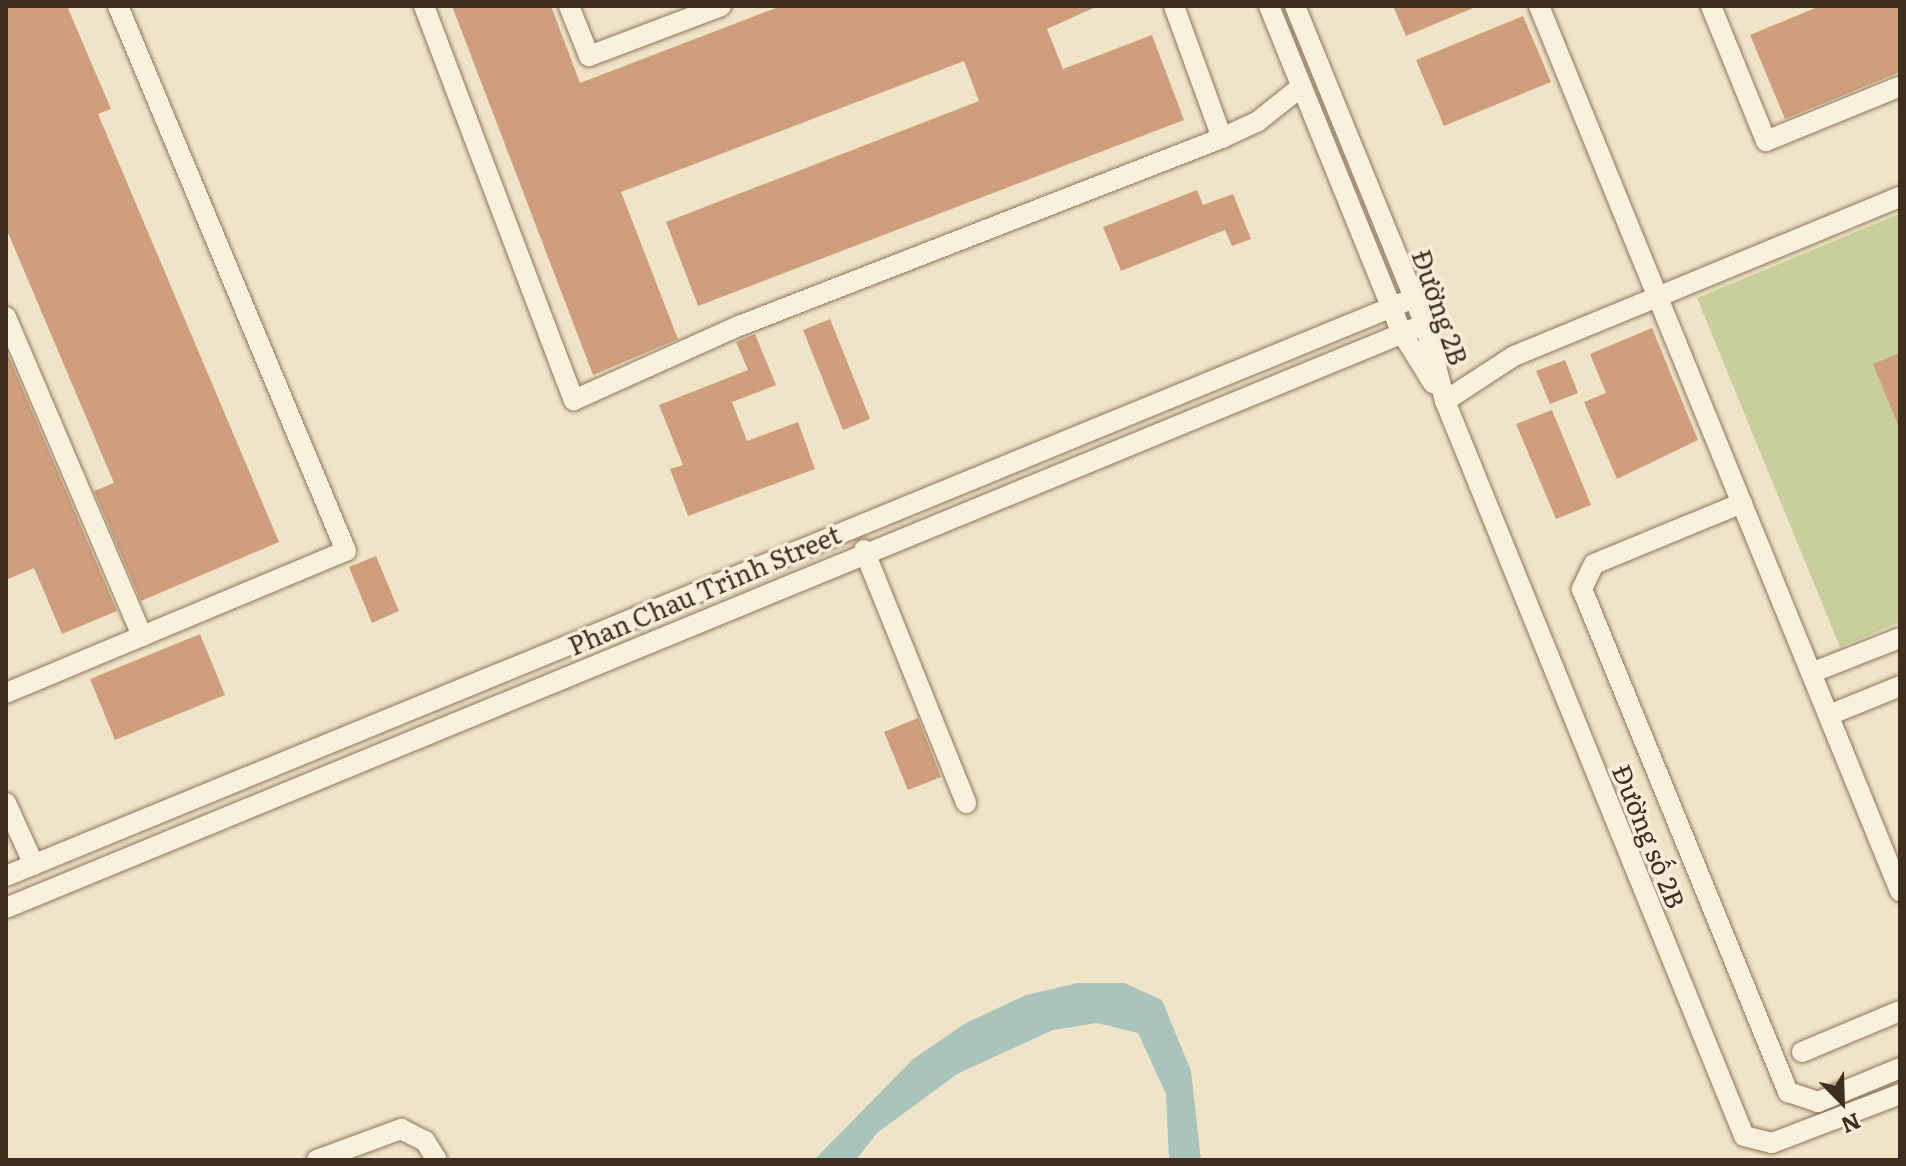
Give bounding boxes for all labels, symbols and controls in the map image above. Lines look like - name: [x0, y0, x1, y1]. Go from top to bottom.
- street label: Đường 2B: [1407, 245, 1475, 369]
- street label: Phan Chau Trinh Street: [563, 517, 845, 661]
- street label: Đường số 2B: [1607, 760, 1693, 912]
- north arrow: [1802, 1062, 1882, 1142]
- text: N: [1837, 1106, 1867, 1143]

